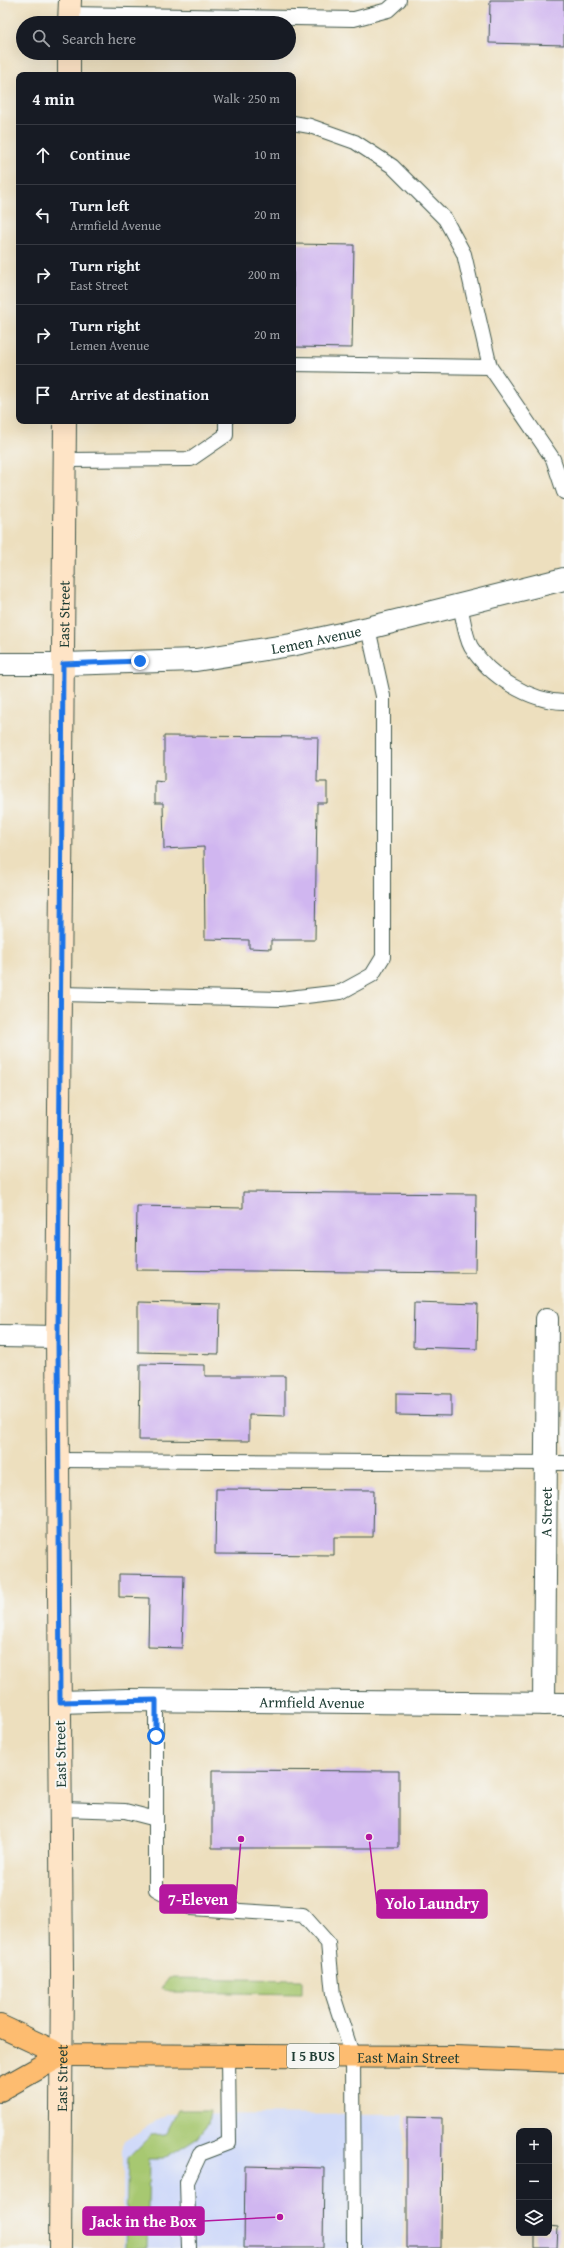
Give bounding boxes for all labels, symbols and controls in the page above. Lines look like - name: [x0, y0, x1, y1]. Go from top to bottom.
- search box: [16, 16, 296, 60]
- icon: search: [30, 27, 52, 49]
- text: Search here: [62, 28, 136, 49]
- text: 4 min: [32, 86, 74, 111]
- text: Walk · 250 m: [213, 89, 280, 108]
- icon: ahead: [32, 144, 54, 166]
- text: Continue: [70, 144, 131, 165]
- text: 10 m: [254, 145, 280, 164]
- text: Turn left: [70, 195, 129, 216]
- icon: left: [32, 204, 54, 226]
- text: 20 m: [254, 205, 280, 224]
- text: Armfield Avenue: [70, 216, 161, 235]
- text: Turn right: [70, 255, 141, 276]
- icon: right: [32, 264, 54, 286]
- text: 200 m: [248, 265, 280, 284]
- text: East Street: [70, 276, 128, 295]
- text: Turn right: [70, 315, 141, 336]
- icon: right: [32, 324, 54, 346]
- text: 20 m: [254, 325, 280, 344]
- text: Lemen Avenue: [70, 336, 149, 355]
- icon: arrive: [32, 384, 54, 406]
- text: Arrive at destination: [70, 384, 209, 405]
- street label: East Street: [53, 580, 74, 648]
- street label: Lemen Avenue: [270, 619, 363, 658]
- route end: [131, 652, 149, 670]
- street label: A Street: [535, 1486, 556, 1537]
- street label: Armfield Avenue: [259, 1691, 365, 1713]
- street label: East Street: [49, 1720, 71, 1788]
- route start: [147, 1727, 165, 1745]
- callout: 7-Eleven: [160, 1885, 236, 1913]
- text: 7-Eleven: [168, 1887, 229, 1911]
- callout: Yolo Laundry: [377, 1890, 487, 1918]
- text: Yolo Laundry: [385, 1891, 480, 1915]
- street label: East Street: [50, 2044, 72, 2112]
- road number: I 5 BUS: [287, 2044, 339, 2068]
- street label: East Main Street: [357, 2046, 461, 2068]
- map controls: [516, 2128, 552, 2236]
- button: +: [516, 2128, 552, 2164]
- button: −: [516, 2164, 552, 2200]
- button: layers: [516, 2200, 552, 2236]
- callout: Jack in the Box: [83, 2207, 204, 2235]
- text: Jack in the Box: [89, 2209, 197, 2233]

